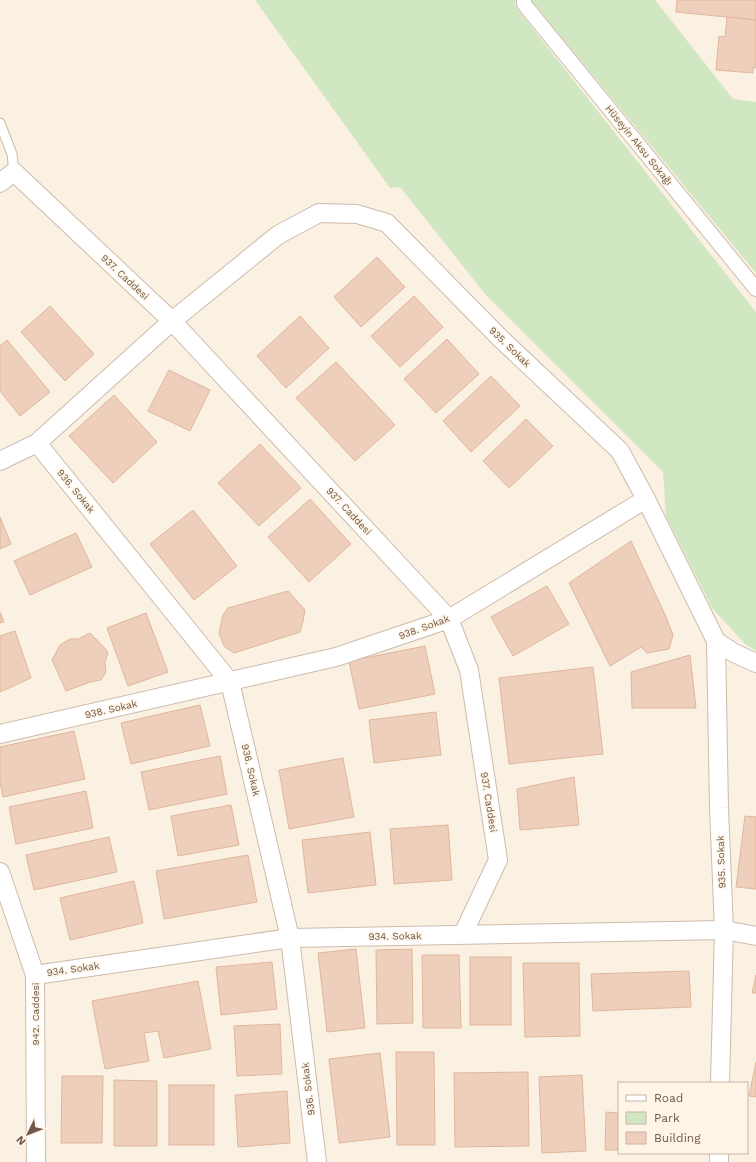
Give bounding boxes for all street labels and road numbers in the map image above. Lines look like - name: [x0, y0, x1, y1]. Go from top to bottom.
- street label: Hüseyin Aksu Sokağı: [603, 103, 675, 187]
- street label: 937. Caddesi: [99, 252, 151, 302]
- street label: 935. Sokak: [487, 325, 533, 370]
- street label: 936. Sokak: [55, 467, 97, 515]
- street label: 937. Caddesi: [324, 485, 374, 537]
- street label: 938. Sokak: [397, 613, 451, 641]
- street label: 938. Sokak: [84, 698, 139, 720]
- street label: 936. Sokak: [240, 743, 262, 798]
- street label: 937. Caddesi: [479, 771, 499, 833]
- street label: 935. Sokak: [715, 835, 727, 889]
- street label: 934. Sokak: [368, 930, 422, 942]
- street label: 934. Sokak: [46, 960, 100, 978]
- street label: 942. Caddesi: [30, 983, 41, 1045]
- street label: 936. Sokak: [299, 1062, 317, 1116]

